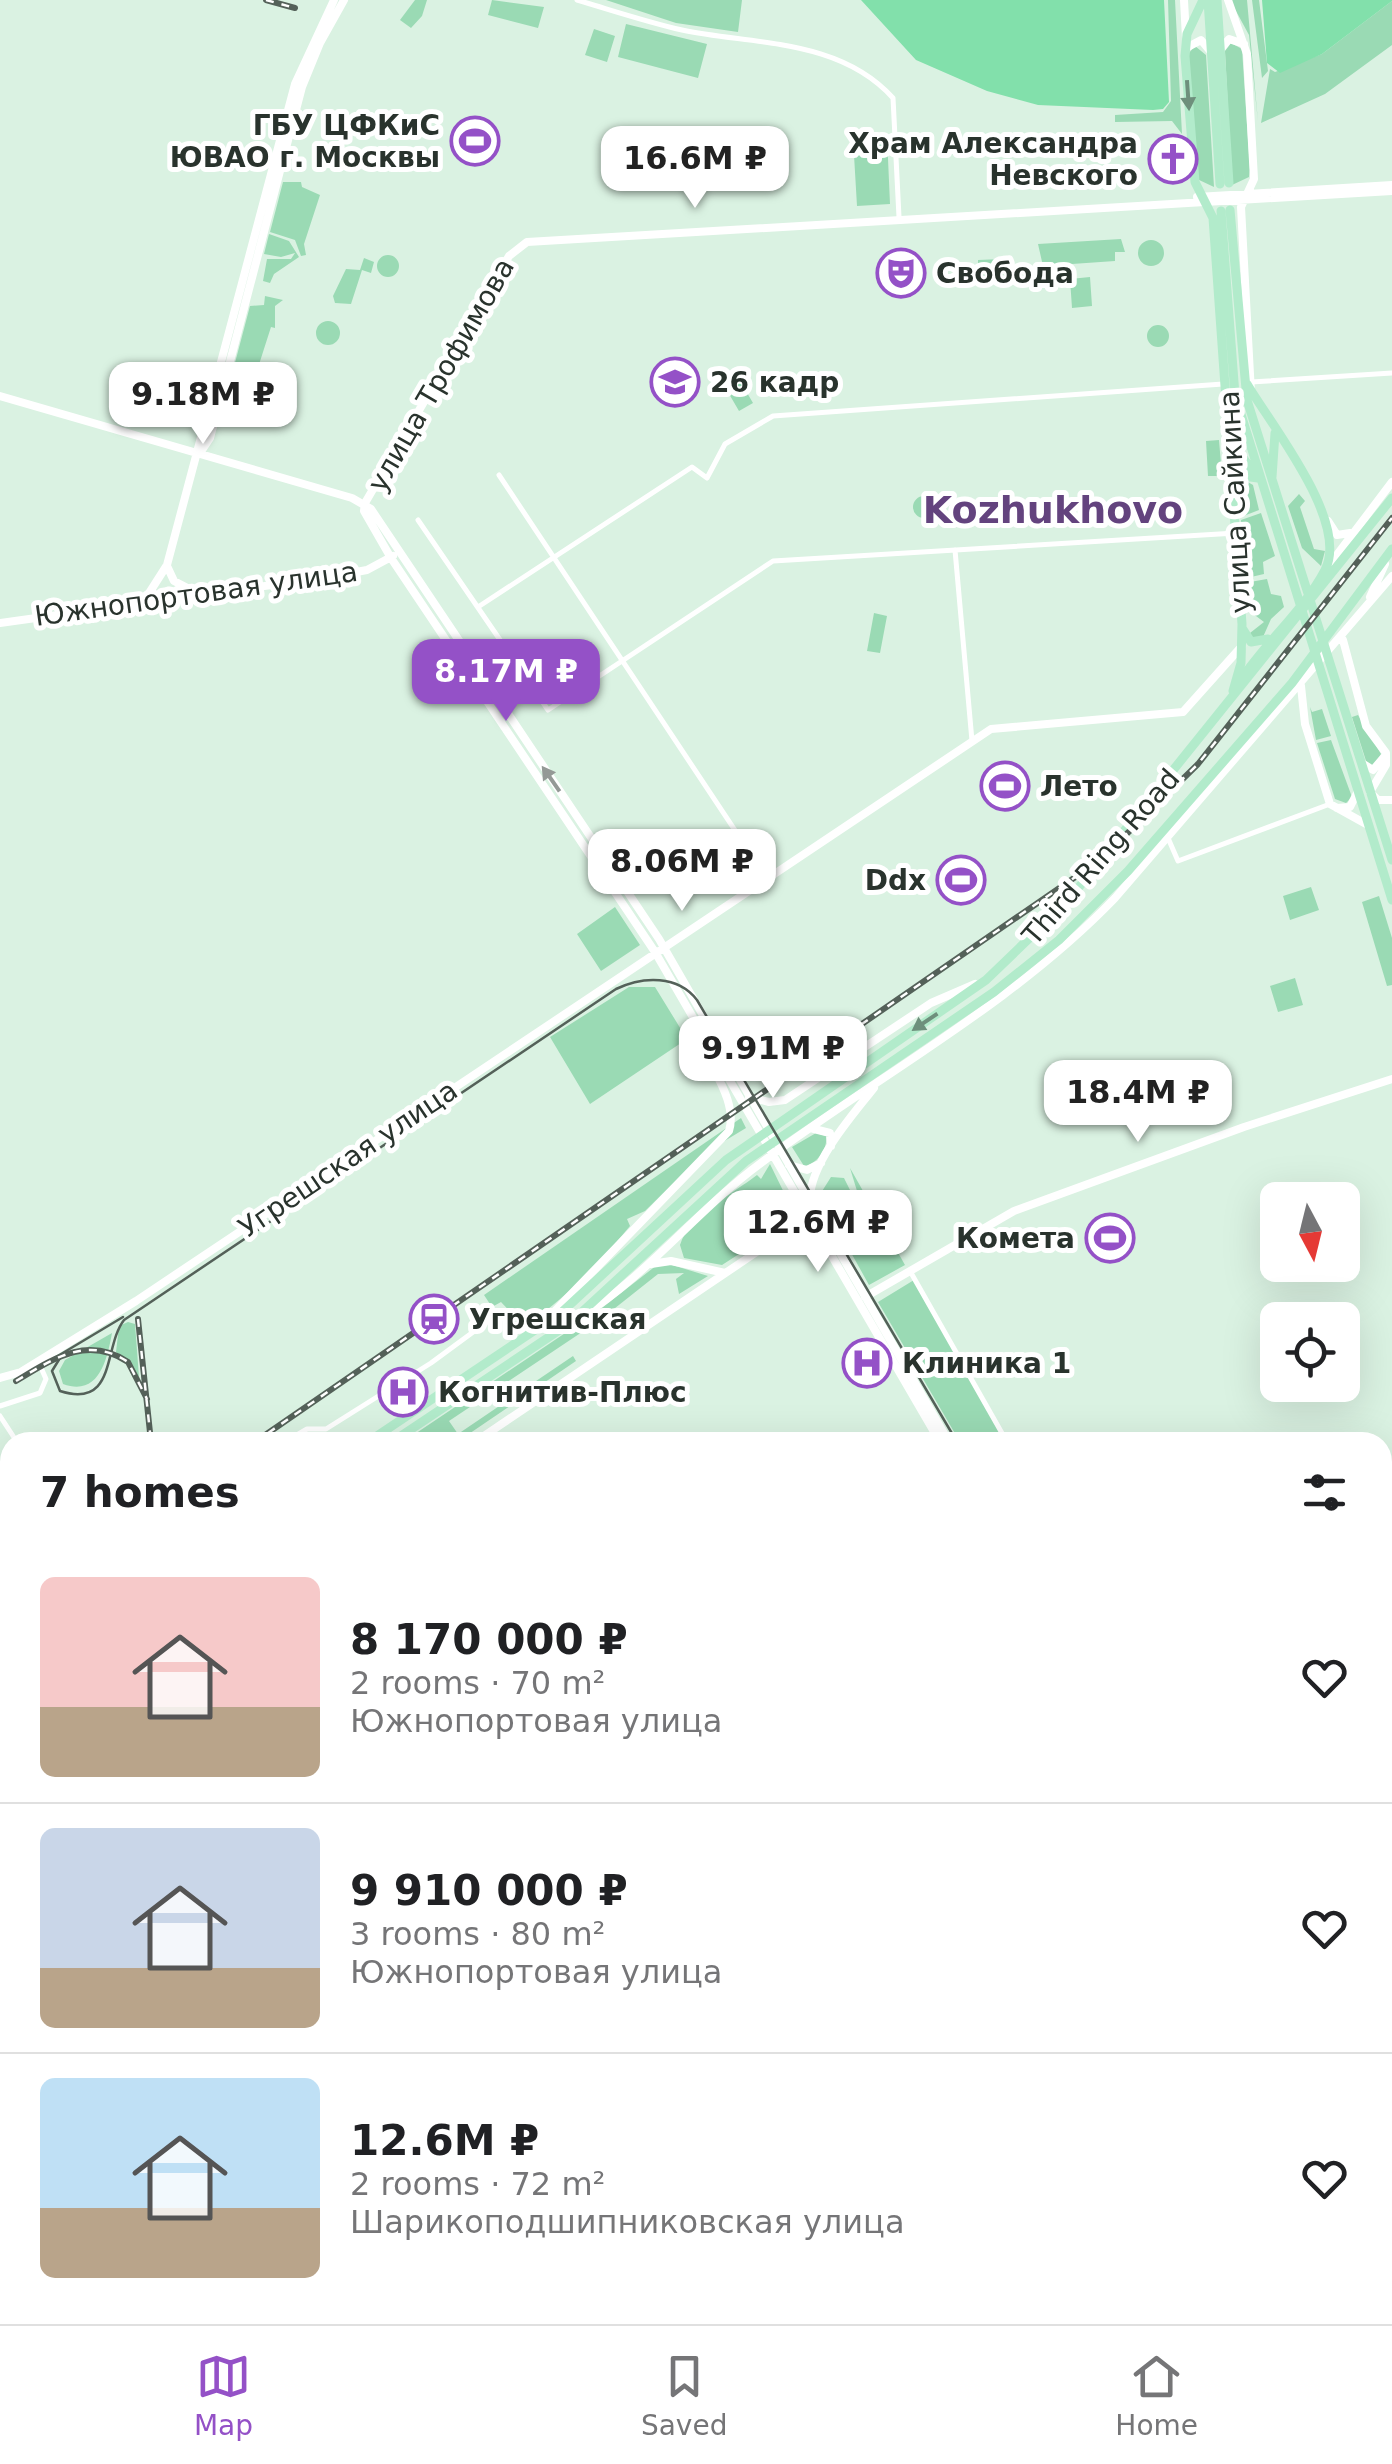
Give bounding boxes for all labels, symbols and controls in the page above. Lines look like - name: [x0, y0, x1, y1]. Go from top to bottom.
- one-way arrow: [1180, 79, 1196, 111]
- place label: ГБУ ЦФКиС ЮВАО г. Москвы: [170, 109, 440, 174]
- sports icon: ГБУ ЦФКиС ЮВАО г. Москвы: [449, 115, 501, 167]
- pin: 16.6M ₽: [603, 126, 787, 211]
- place label: Храм Александра Невского: [848, 127, 1138, 192]
- church icon: Храм Александра Невского: [1147, 133, 1199, 185]
- text: 16.6M ₽: [623, 139, 767, 177]
- theatre icon: Свобода: [875, 247, 927, 299]
- street label: улица Трофимова: [361, 253, 521, 497]
- place label: Свобода: [936, 257, 1074, 290]
- school or university icon: 26 кадр: [649, 356, 701, 408]
- pin: 9.18M ₽: [111, 362, 295, 447]
- place label: 26 кадр: [710, 366, 839, 399]
- text: 9.18M ₽: [131, 375, 275, 413]
- street label: улица Сайкина: [1213, 390, 1257, 614]
- district label: Kozhukhovo: [923, 488, 1183, 532]
- street label: Южнопортовая улица: [32, 555, 360, 633]
- pin: 8.17M ₽: [414, 639, 598, 724]
- text: 8.17M ₽: [434, 652, 578, 690]
- sports icon: Лето: [979, 760, 1031, 812]
- street label: Third Ring Road: [1015, 762, 1186, 952]
- one-way arrow: [542, 766, 561, 793]
- place label: Лето: [1040, 770, 1118, 803]
- pin: 8.06M ₽: [590, 829, 774, 914]
- text: 8.06M ₽: [610, 842, 754, 880]
- sports icon: Ddx: [935, 854, 987, 906]
- place label: Ddx: [865, 864, 926, 897]
- one-way arrow: [912, 1013, 939, 1031]
- pin: 9.91M ₽: [681, 1016, 865, 1101]
- text: 9.91M ₽: [701, 1029, 845, 1067]
- pin: 18.4M ₽: [1046, 1060, 1230, 1145]
- text: 18.4M ₽: [1066, 1073, 1210, 1111]
- street label: Угрешская улица: [232, 1074, 464, 1244]
- north arrow: [1260, 1182, 1360, 1282]
- map controls: [1260, 1182, 1360, 1402]
- pin: 12.6M ₽: [726, 1190, 910, 1275]
- text: 12.6M ₽: [746, 1203, 890, 1241]
- sports icon: Комета: [1084, 1212, 1136, 1264]
- place label: Комета: [956, 1222, 1075, 1255]
- station icon: Угрешская: [408, 1293, 460, 1345]
- button: locate: [1260, 1302, 1360, 1402]
- place label: Угрешская: [469, 1303, 646, 1336]
- hospital icon: Клиника 1: [841, 1337, 893, 1389]
- place label: Клиника 1: [902, 1347, 1071, 1380]
- hospital icon: Когнитив-Плюс: [377, 1366, 429, 1418]
- place label: Когнитив-Плюс: [438, 1376, 687, 1409]
- icon: filters: [1297, 1465, 1352, 1520]
- text: 7 homes: [40, 1468, 240, 1517]
- text: 8 170 000 ₽: [350, 1615, 628, 1664]
- icon: home: [120, 1617, 240, 1737]
- icon: heart: [1297, 1650, 1352, 1705]
- text: 2 rooms · 70 m²: [350, 1664, 605, 1702]
- text: Южнопортовая улица: [350, 1702, 722, 1740]
- text: 9 910 000 ₽: [350, 1866, 628, 1915]
- icon: home: [120, 1868, 240, 1988]
- icon: heart: [1297, 1901, 1352, 1956]
- text: 3 rooms · 80 m²: [350, 1915, 605, 1953]
- text: Южнопортовая улица: [350, 1953, 722, 1991]
- text: 12.6M ₽: [350, 2116, 539, 2165]
- icon: home: [120, 2118, 240, 2238]
- icon: heart: [1297, 2151, 1352, 2206]
- text: 2 rooms · 72 m²: [350, 2165, 605, 2203]
- text: Шарикоподшипниковская улица: [350, 2203, 904, 2241]
- tab: Map: [194, 2349, 253, 2442]
- tab: Saved: [641, 2349, 727, 2442]
- tab: Home: [1115, 2349, 1198, 2442]

